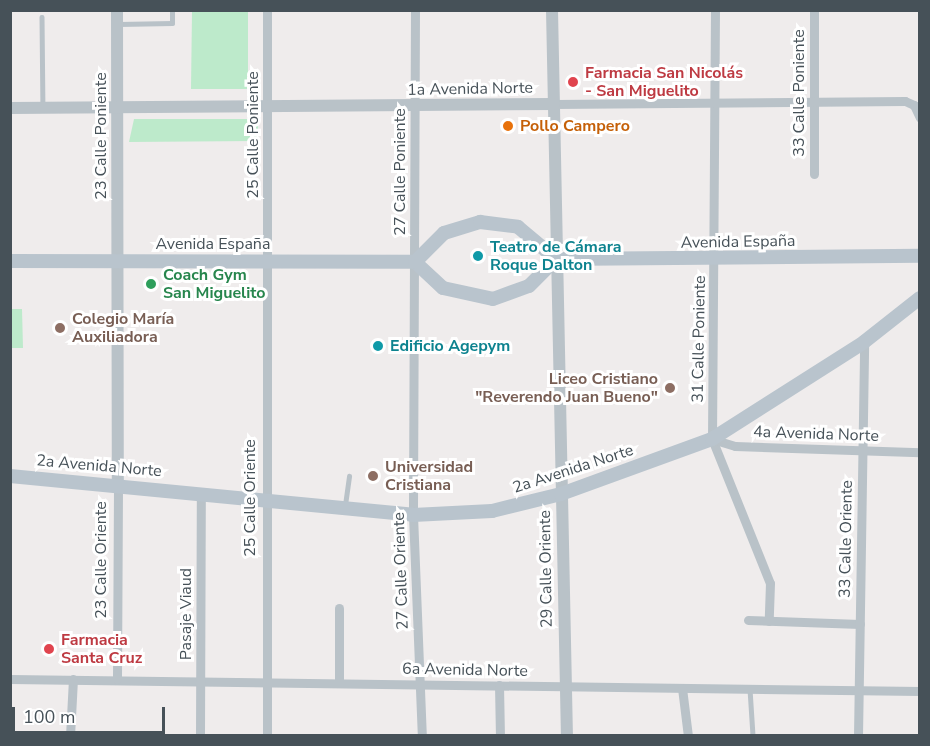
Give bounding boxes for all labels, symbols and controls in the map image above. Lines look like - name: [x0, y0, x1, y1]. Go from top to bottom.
- street label: 33 Calle Poniente: [789, 29, 809, 157]
- place label: Farmacia San Nicolás - San Miguelito: [585, 63, 743, 101]
- street label: 25 Calle Poniente: [243, 71, 263, 199]
- street label: 23 Calle Poniente: [91, 72, 111, 200]
- marker: Farmacia San Nicolás - San Miguelito: [566, 75, 580, 89]
- street label: 1a Avenida Norte: [407, 78, 533, 100]
- street label: 27 Calle Poniente: [390, 108, 410, 236]
- place label: Pollo Campero: [520, 116, 630, 136]
- marker: Pollo Campero: [501, 119, 515, 133]
- street label: Avenida España: [680, 231, 796, 253]
- street label: Avenida España: [156, 234, 270, 254]
- place label: Teatro de Cámara Roque Dalton: [490, 237, 622, 275]
- marker: Teatro de Cámara Roque Dalton: [471, 249, 485, 263]
- place label: Coach Gym San Miguelito: [163, 265, 266, 303]
- street label: 31 Calle Poniente: [688, 275, 710, 403]
- marker: Coach Gym San Miguelito: [144, 277, 158, 291]
- place label: Colegio María Auxiliadora: [72, 309, 174, 347]
- marker: Colegio María Auxiliadora: [53, 321, 67, 335]
- place label: Edificio Agepym: [390, 336, 510, 356]
- marker: Edificio Agepym: [371, 339, 385, 353]
- place label: Liceo Cristiano "Reverendo Juan Bueno": [475, 369, 658, 407]
- marker: Liceo Cristiano "Reverendo Juan Bueno": [663, 381, 677, 395]
- street label: 4a Avenida Norte: [753, 422, 879, 446]
- street label: 25 Calle Oriente: [240, 439, 260, 557]
- street label: 2a Avenida Norte: [510, 440, 636, 498]
- street label: 2a Avenida Norte: [36, 451, 162, 481]
- place label: Universidad Cristiana: [385, 457, 473, 495]
- marker: Universidad Cristiana: [366, 469, 380, 483]
- street label: 33 Calle Oriente: [835, 480, 857, 598]
- street label: 23 Calle Oriente: [91, 501, 111, 619]
- street label: 29 Calle Oriente: [535, 510, 557, 628]
- street label: 27 Calle Oriente: [389, 512, 413, 630]
- street label: Pasaje Viaud: [176, 568, 196, 660]
- place label: Farmacia Santa Cruz: [61, 630, 142, 668]
- marker: Farmacia Santa Cruz: [42, 642, 56, 656]
- street label: 6a Avenida Norte: [402, 659, 528, 681]
- scale bar: [15, 695, 168, 733]
- text: 100 m: [23, 705, 75, 729]

